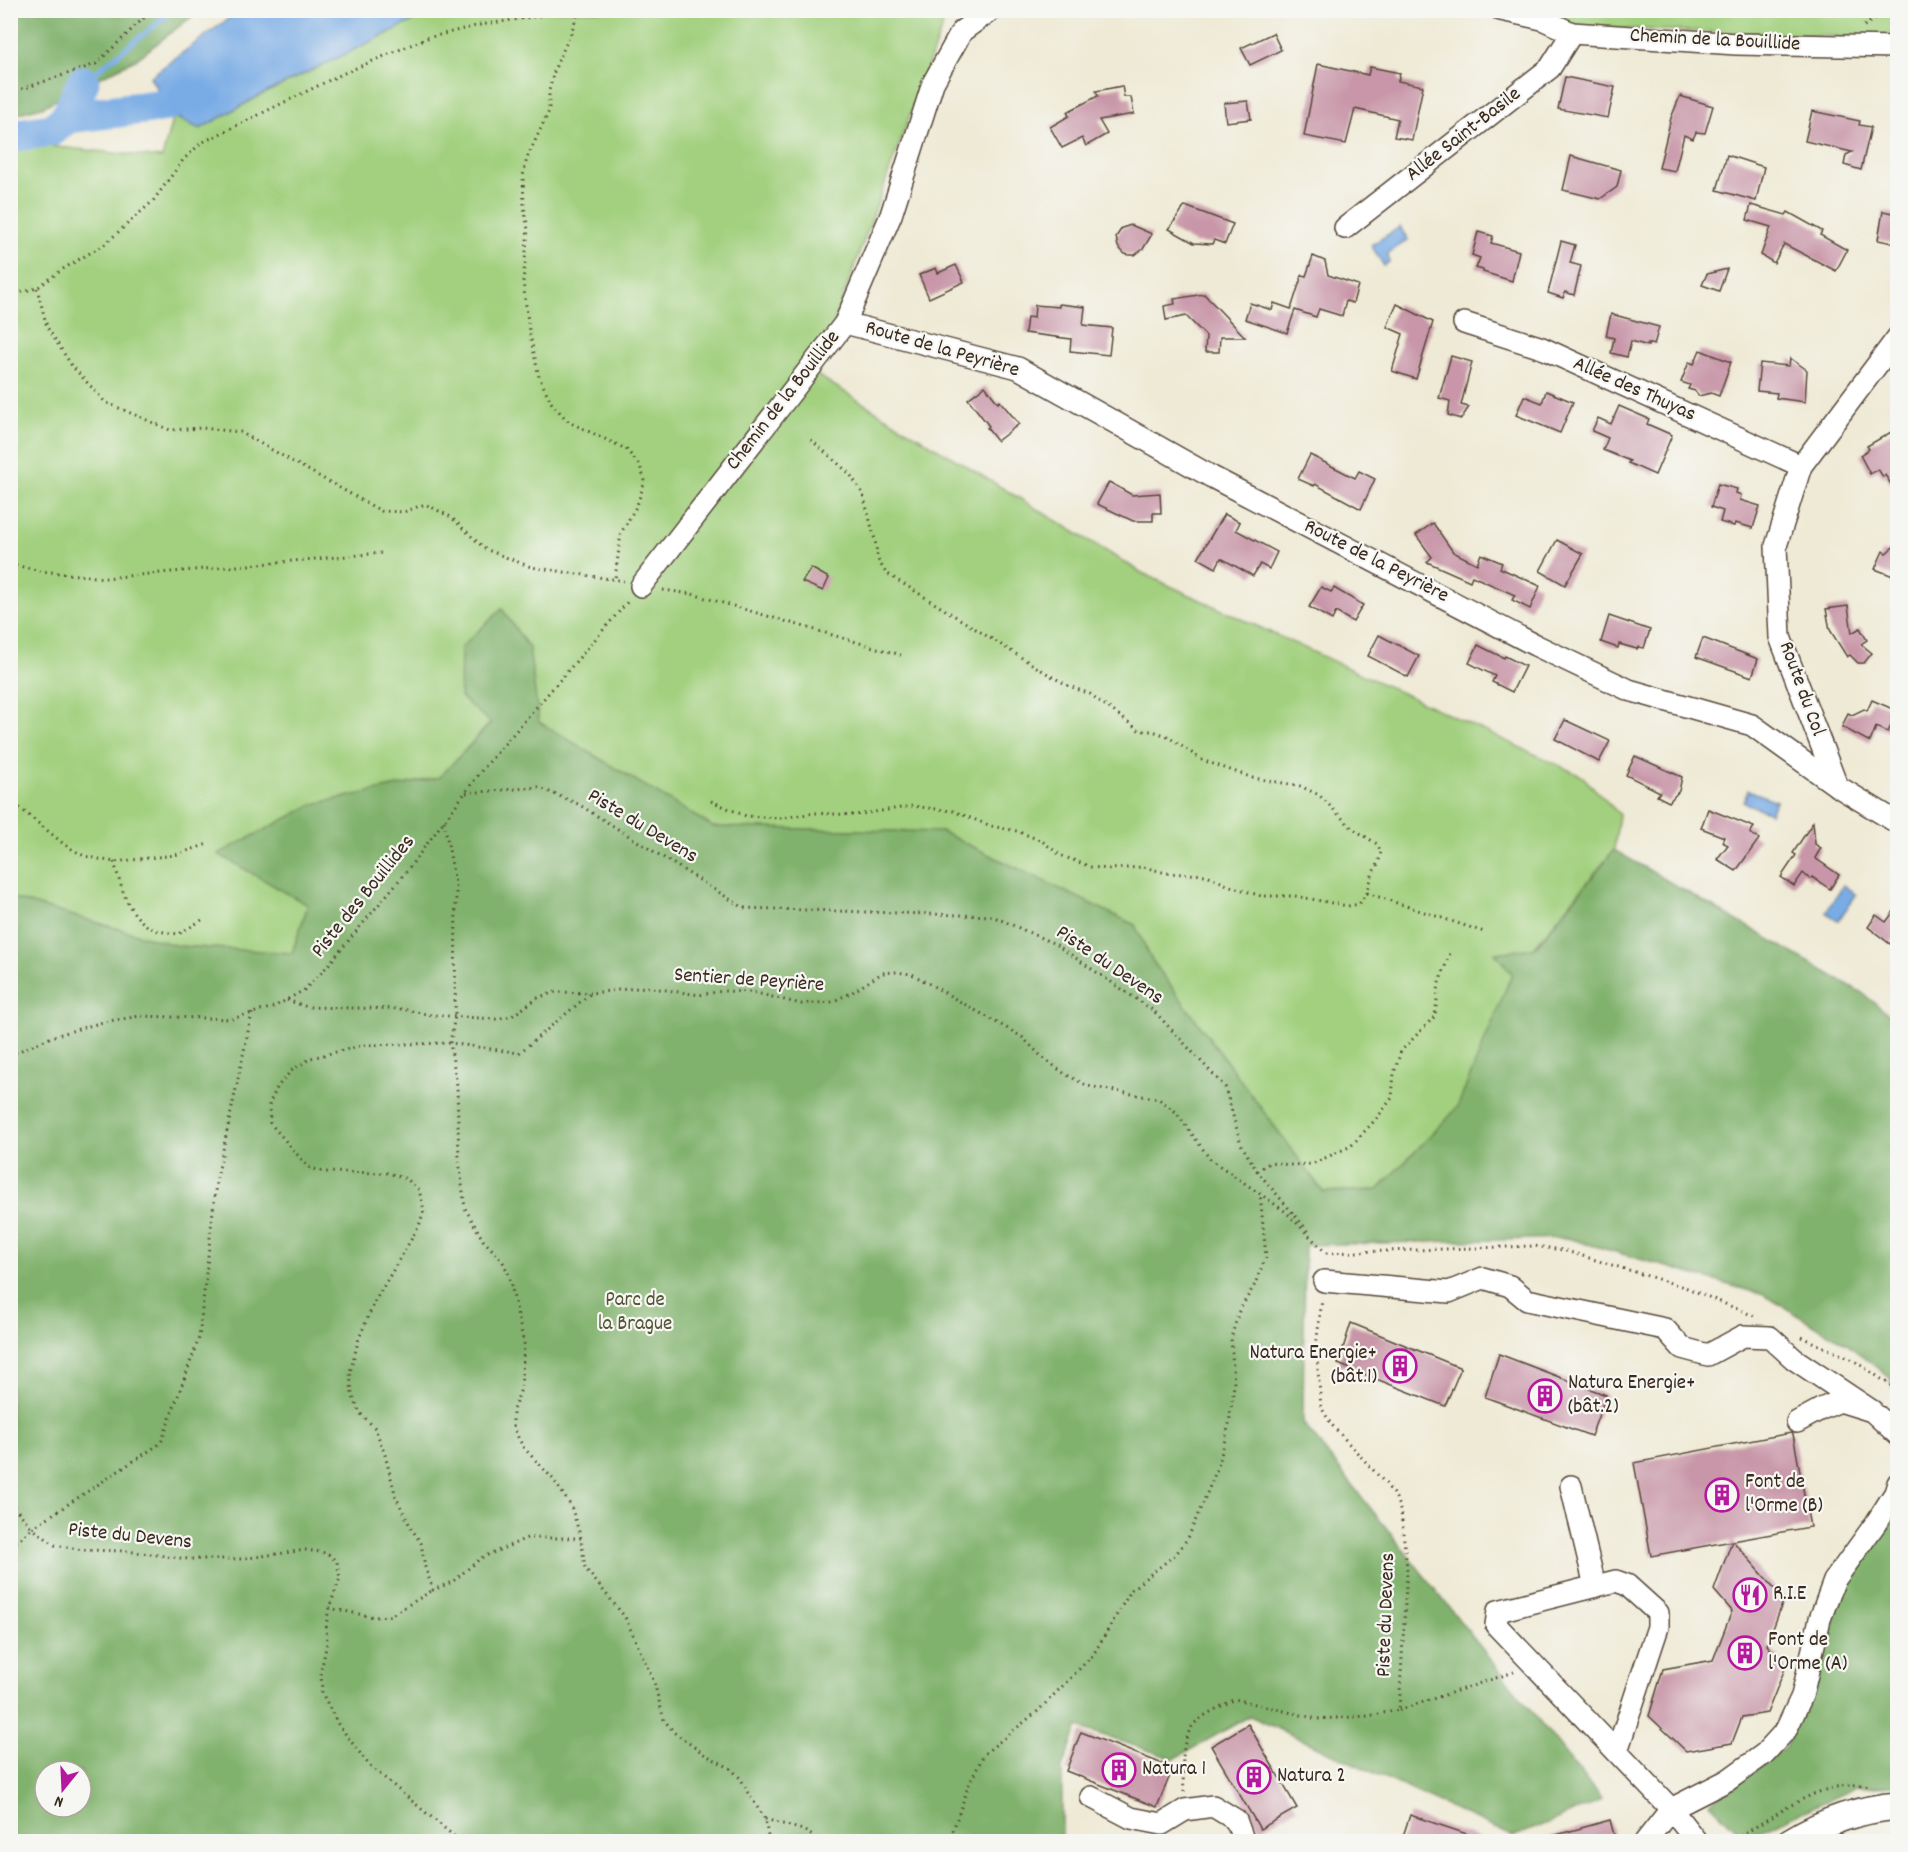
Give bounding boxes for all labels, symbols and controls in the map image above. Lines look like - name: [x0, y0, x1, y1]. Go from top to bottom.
- street label: Chemin de la Bouillide: [1629, 22, 1801, 60]
- street label: Allée Saint-Basile: [1400, 80, 1528, 190]
- street label: Route de la Peyrière: [861, 314, 1023, 386]
- street label: Chemin de la Bouillide: [720, 325, 848, 477]
- street label: Allée des Thuyas: [1568, 350, 1700, 430]
- street label: Route de la Peyrière: [1298, 513, 1454, 611]
- street label: Route du Col: [1770, 637, 1832, 741]
- street label: Piste du Devens: [581, 782, 703, 872]
- street label: Piste des Bouillides: [305, 829, 423, 965]
- street label: Piste du Devens: [1049, 919, 1169, 1013]
- street label: Sentier de Peyrière: [673, 961, 825, 1001]
- park label: Parc de la Brague: [598, 1286, 672, 1340]
- place label: Natura Energie+ (bât.1): [1250, 1339, 1377, 1393]
- building icon: Natura Energie+ (bât.1): [1382, 1348, 1418, 1384]
- place label: Natura Energie+ (bât.2): [1568, 1369, 1695, 1423]
- building icon: Natura Energie+ (bât.2): [1527, 1378, 1563, 1414]
- place label: Font de l'Orme (B): [1745, 1468, 1823, 1522]
- building icon: Font de l'Orme (B): [1704, 1477, 1740, 1513]
- street label: Piste du Devens: [67, 1516, 193, 1558]
- street label: Piste du Devens: [1370, 1552, 1404, 1678]
- restaurant icon: R.I.E: [1732, 1577, 1768, 1613]
- place label: R.I.E: [1773, 1580, 1807, 1610]
- place label: Font de l'Orme (A): [1768, 1626, 1847, 1680]
- building icon: Font de l'Orme (A): [1727, 1635, 1763, 1671]
- building icon: Natura 1: [1101, 1752, 1137, 1788]
- place label: Natura 1: [1142, 1755, 1206, 1785]
- north arrow: [33, 1759, 93, 1819]
- building icon: Natura 2: [1236, 1759, 1272, 1795]
- place label: Natura 2: [1277, 1762, 1346, 1792]
- text: N: [52, 1789, 66, 1813]

